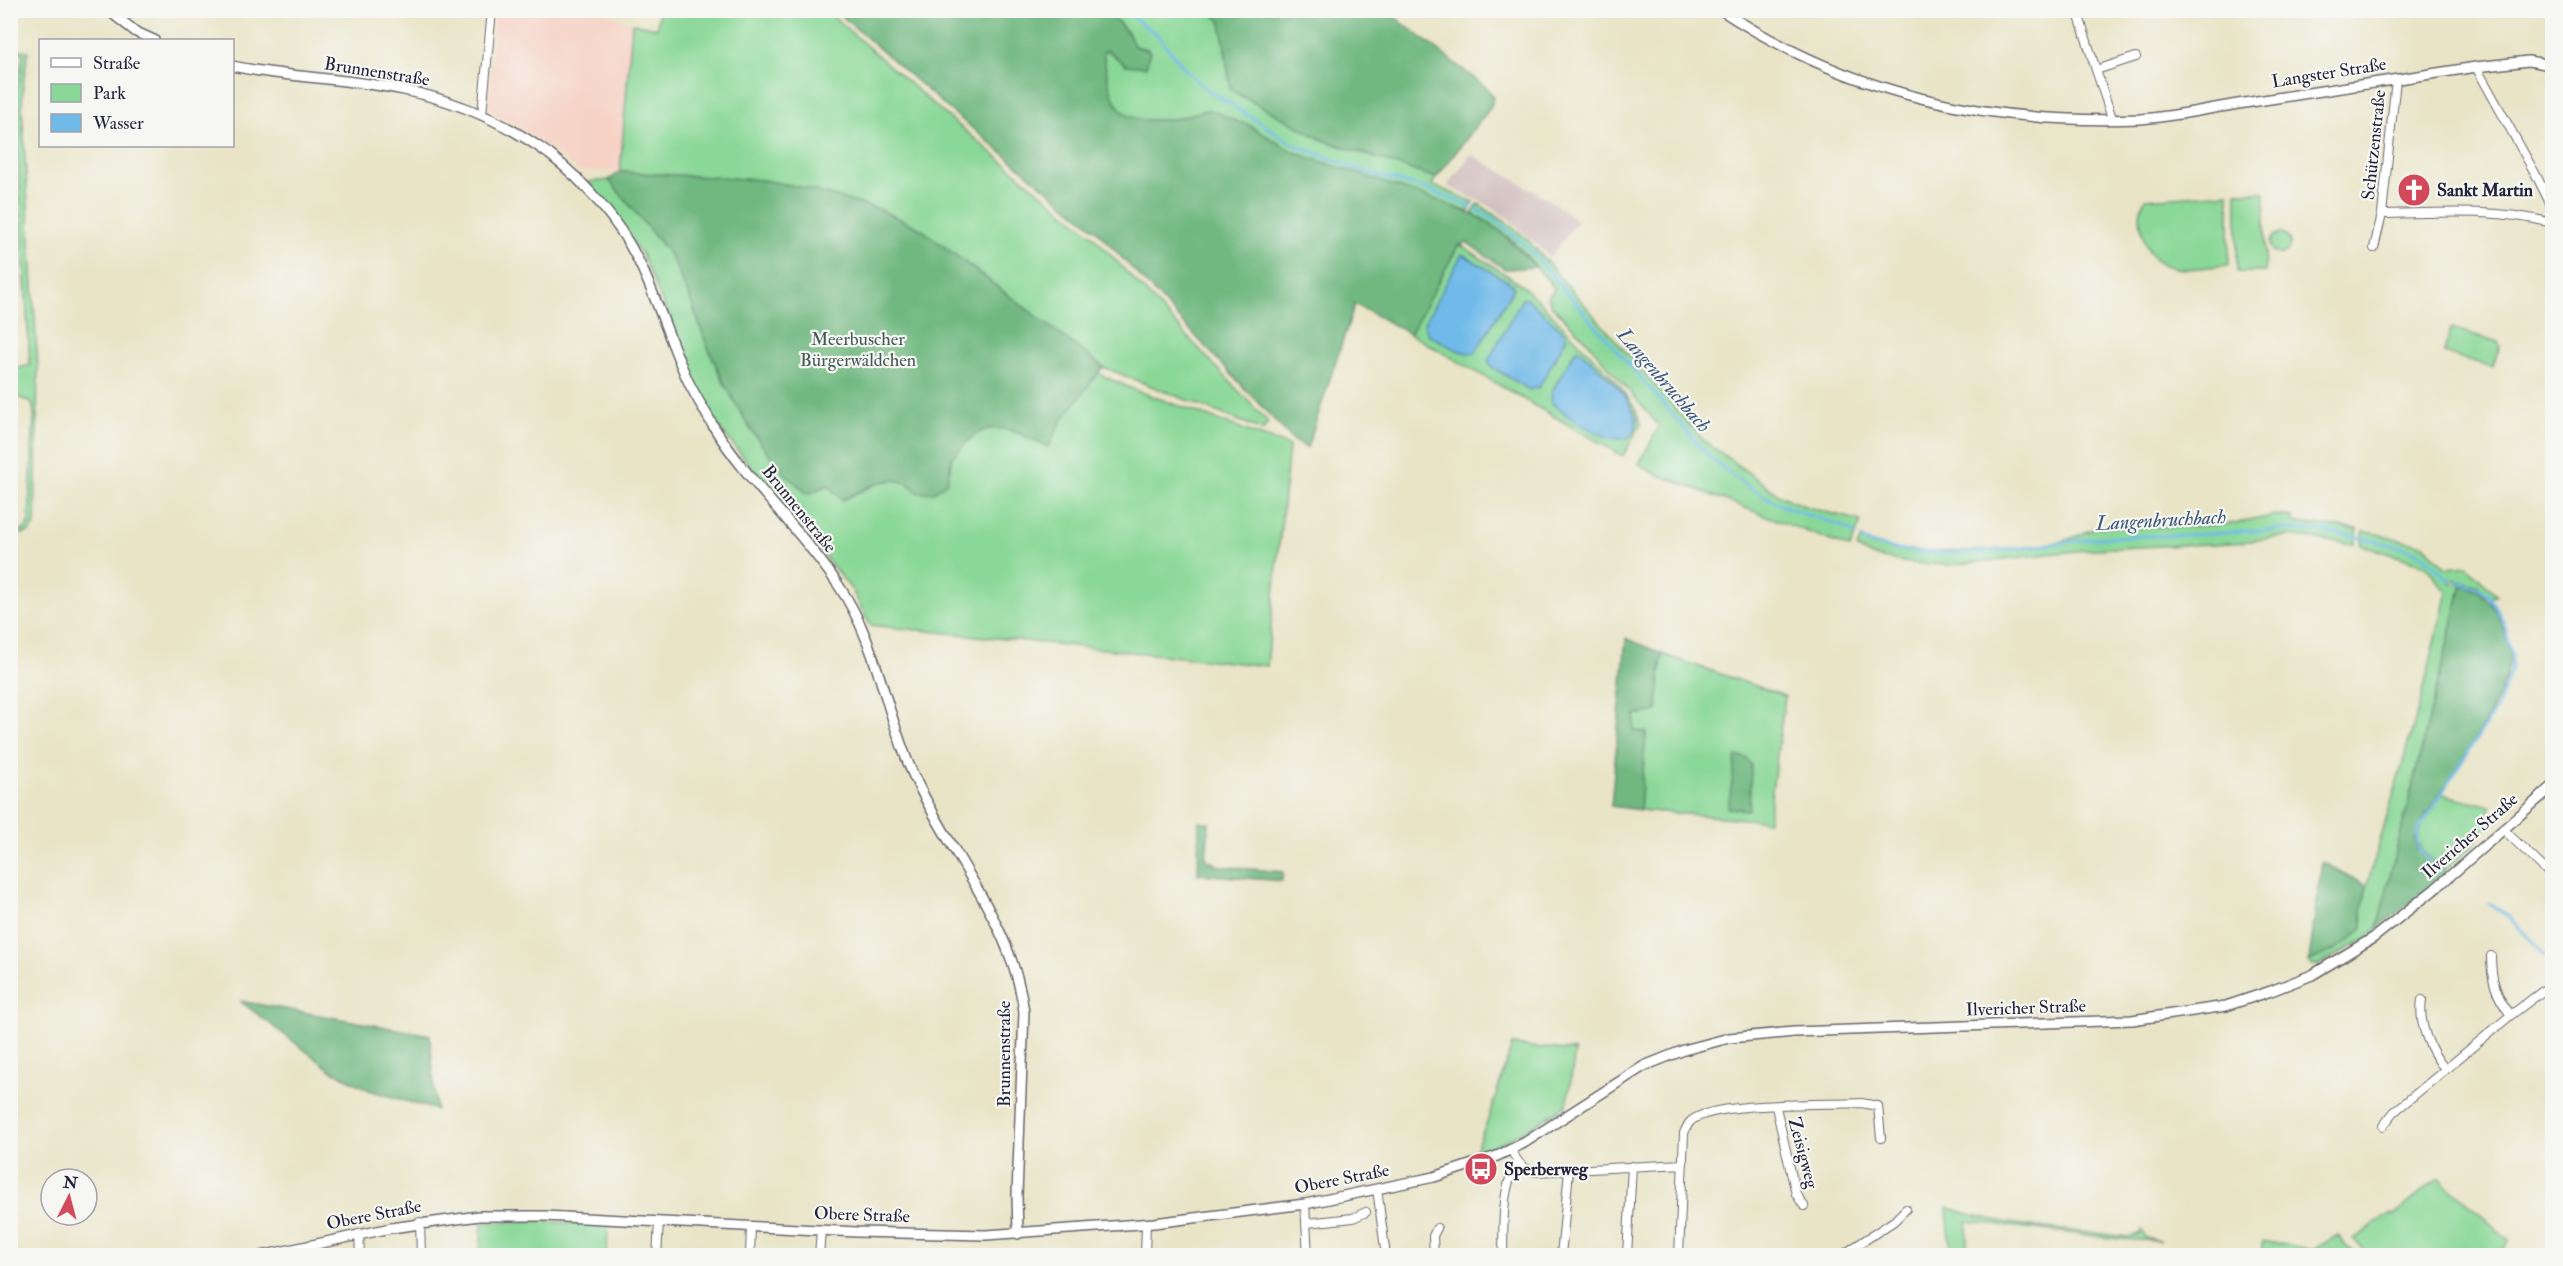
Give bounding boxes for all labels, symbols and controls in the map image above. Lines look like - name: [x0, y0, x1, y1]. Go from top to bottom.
- legend: [39, 39, 234, 147]
- text: Straße: [93, 52, 141, 75]
- street label: Brunnenstraße: [323, 52, 432, 92]
- street label: Langster Straße: [2270, 53, 2388, 93]
- text: Park: [93, 82, 126, 105]
- street label: Schützenstraße: [2357, 88, 2391, 201]
- text: Wasser: [92, 112, 144, 135]
- church icon: Sankt Martin: [2396, 172, 2432, 208]
- place label: Sankt Martin: [2437, 179, 2534, 202]
- water label: Langenbruchbach: [1611, 322, 1716, 437]
- park label: Meerbuscher Bürgerwäldchen: [800, 328, 916, 372]
- street label: Brunnenstraße: [757, 460, 842, 558]
- water label: Langenbruchbach: [2094, 504, 2227, 536]
- street label: Ilvericher Straße: [2417, 788, 2523, 884]
- street label: Ilvericher Straße: [1966, 994, 2087, 1022]
- street label: Brunnenstraße: [993, 1000, 1016, 1107]
- street label: Zeisigweg: [1782, 1115, 1824, 1192]
- bus stop icon: Sperberweg: [1463, 1151, 1499, 1187]
- street label: Obere Straße: [1293, 1158, 1392, 1199]
- place label: Sperberweg: [1504, 1158, 1589, 1181]
- north arrow: [39, 1167, 99, 1227]
- text: N: [61, 1172, 79, 1194]
- street label: Obere Straße: [325, 1194, 424, 1235]
- street label: Obere Straße: [814, 1202, 911, 1228]

